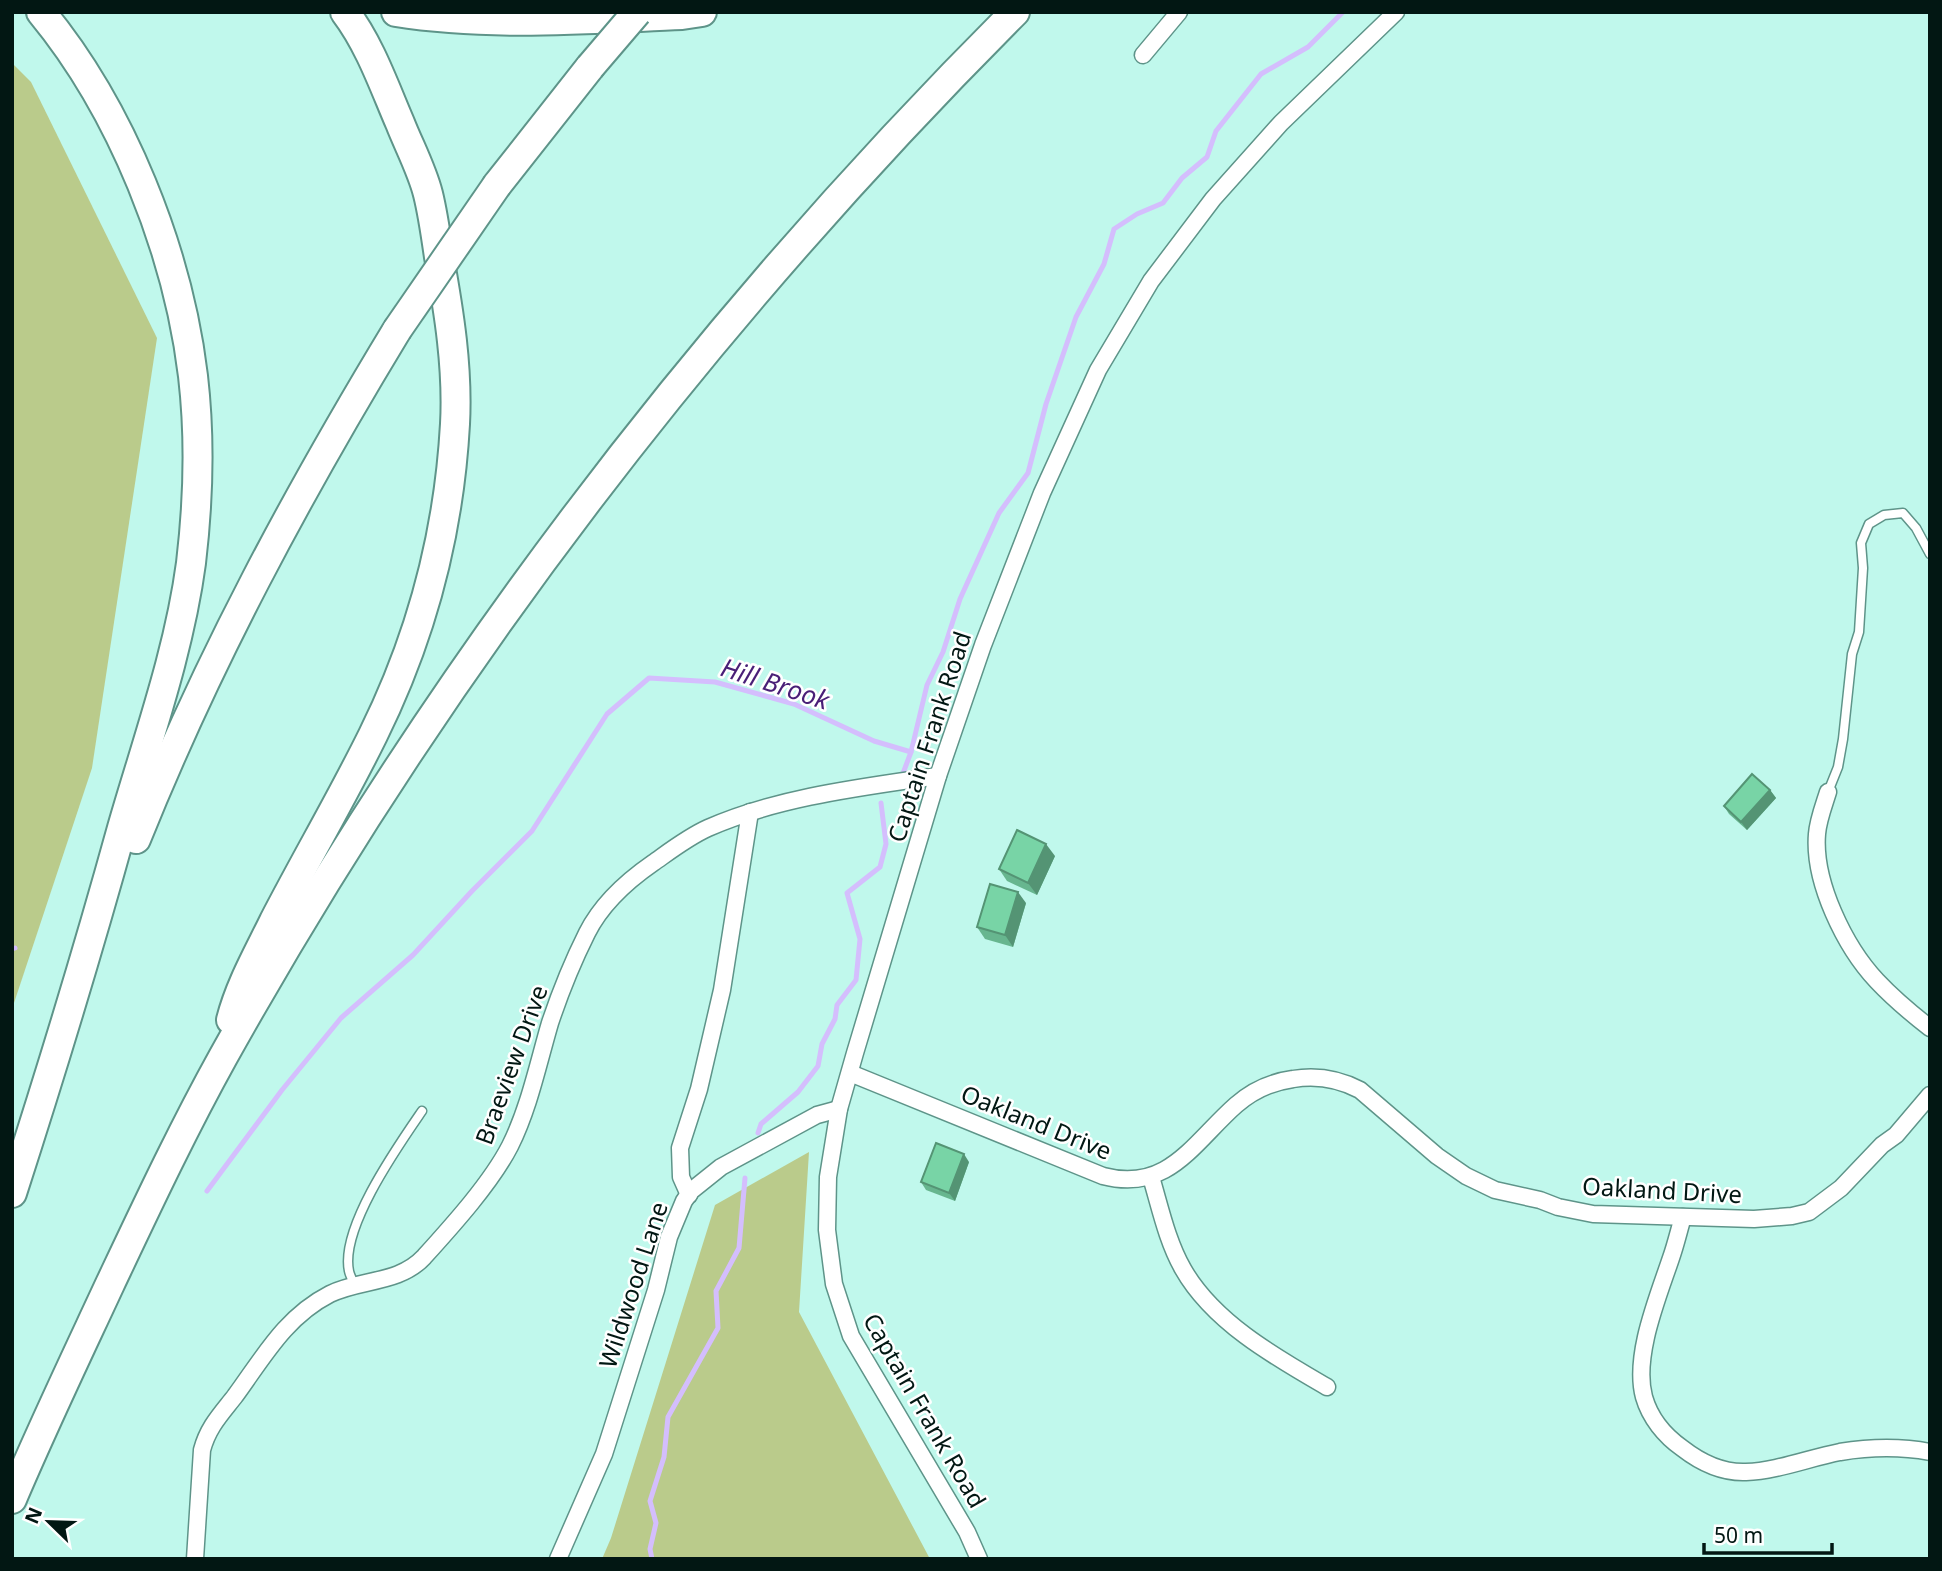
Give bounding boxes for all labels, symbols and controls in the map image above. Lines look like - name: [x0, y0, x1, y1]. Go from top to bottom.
- street label: Captain Frank Road: [879, 627, 978, 846]
- water label: Hill Brook: [716, 649, 835, 718]
- street label: Braeview Drive: [466, 980, 555, 1149]
- street label: Oakland Drive: [956, 1076, 1117, 1167]
- street label: Oakland Drive: [1581, 1169, 1743, 1210]
- street label: Wildwood Lane: [590, 1197, 675, 1372]
- street label: Captain Frank Road: [856, 1307, 995, 1514]
- north arrow: [14, 1487, 84, 1557]
- text: N: [18, 1503, 48, 1528]
- scale bar: [1704, 1512, 1832, 1556]
- text: 50 m: [1714, 1521, 1763, 1549]

